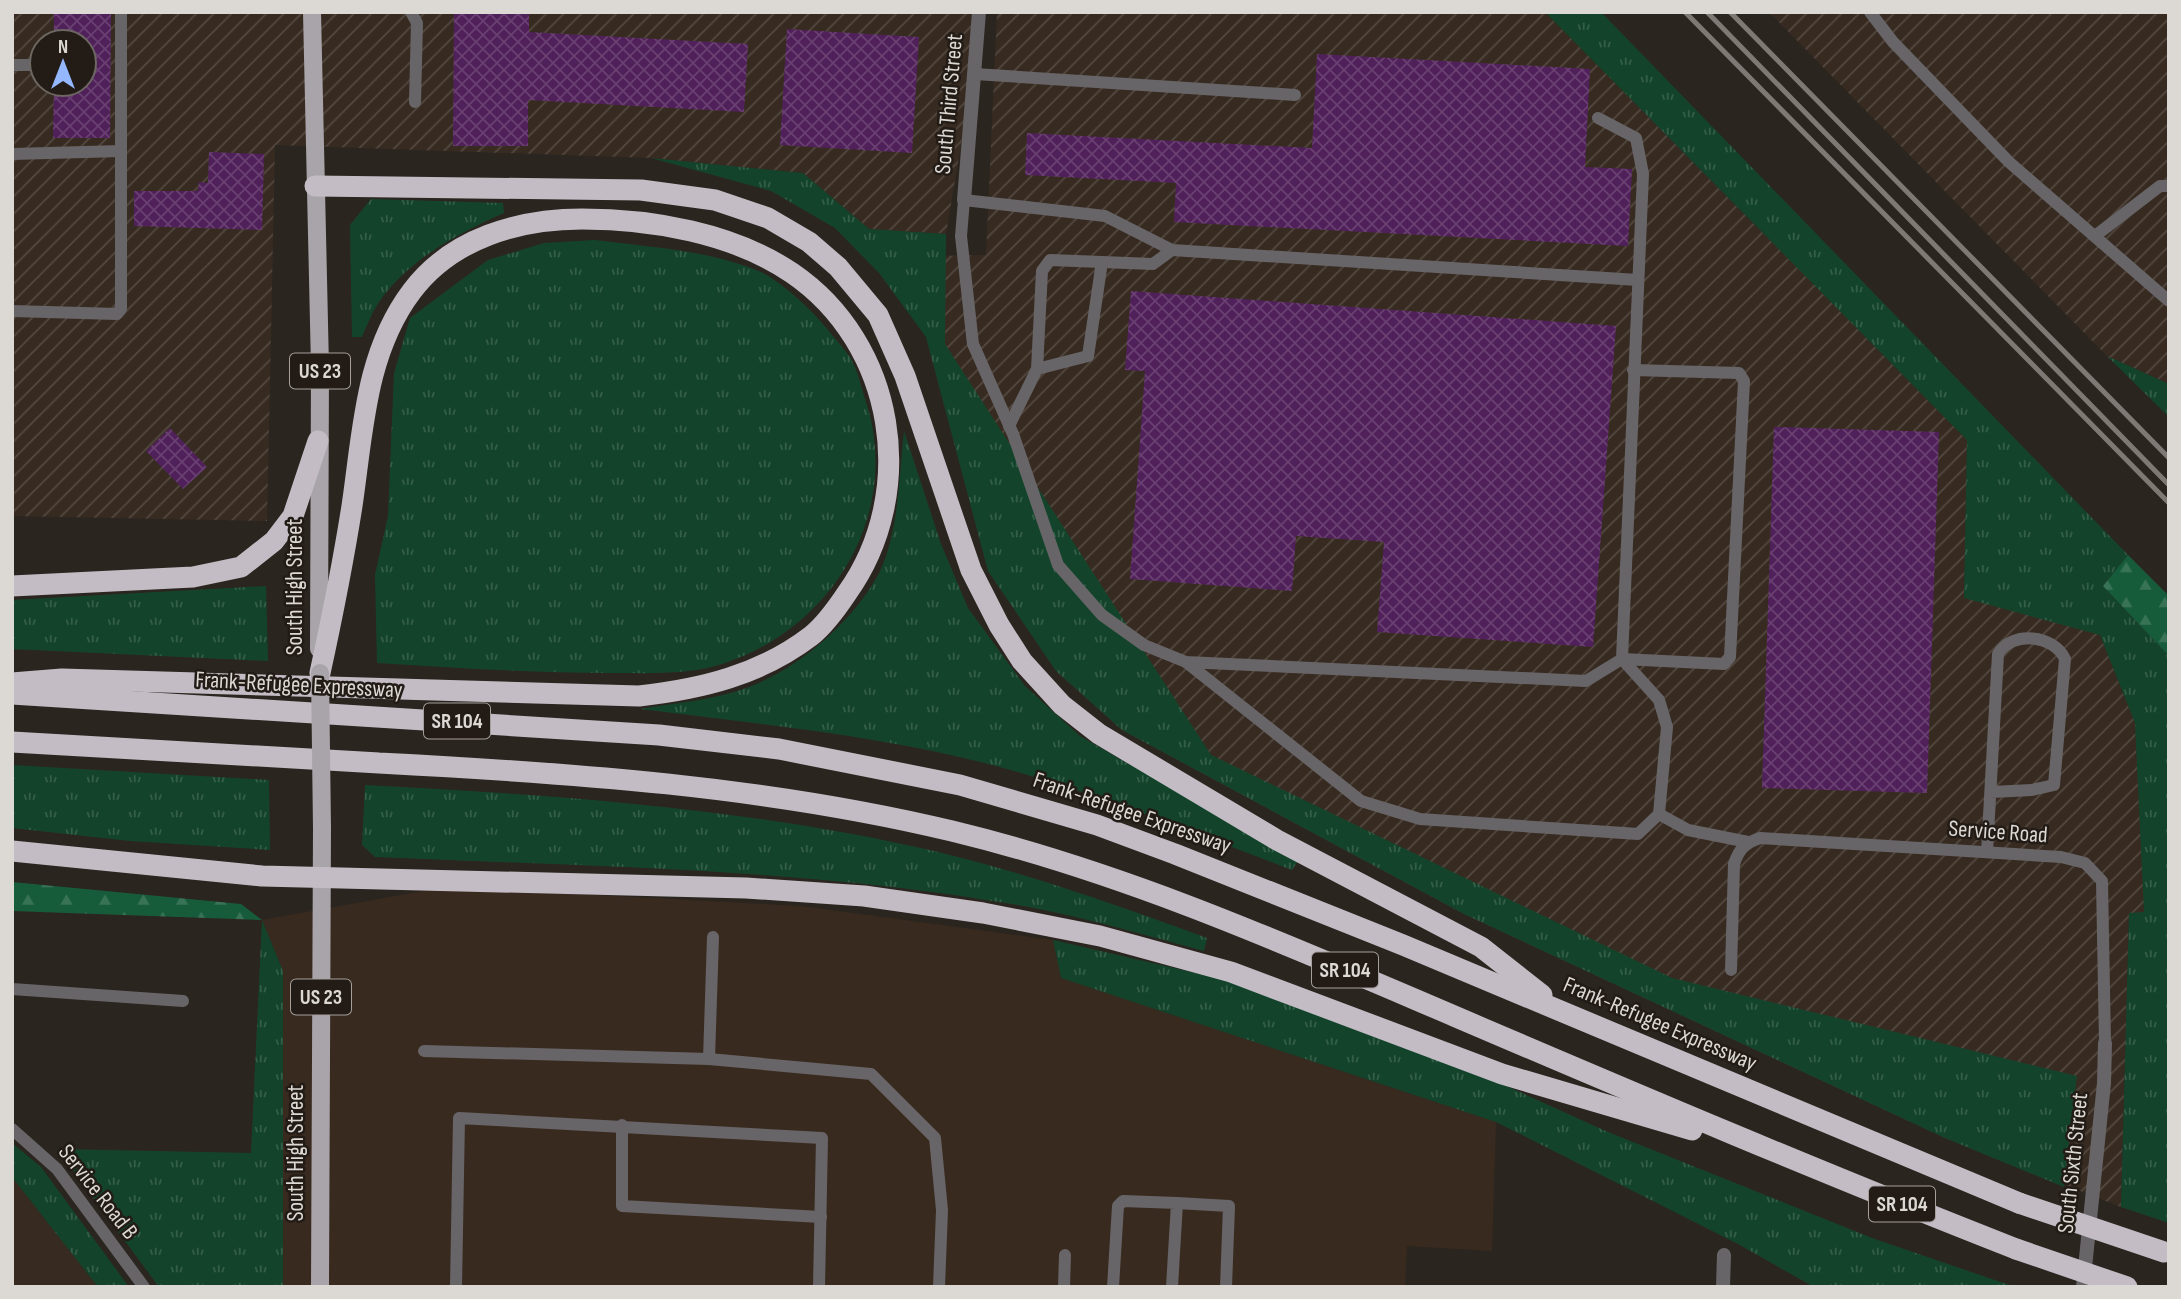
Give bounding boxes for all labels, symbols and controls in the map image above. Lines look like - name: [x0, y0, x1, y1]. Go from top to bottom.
- north arrow: [28, 28, 98, 98]
- street label: South Third Street: [929, 33, 969, 175]
- text: N: [58, 36, 68, 59]
- road number: US 23: [290, 354, 350, 388]
- street label: South High Street: [281, 519, 309, 655]
- street label: Frank-Refugee Expressway: [195, 666, 403, 704]
- road number: SR 104: [424, 704, 490, 738]
- street label: Frank-Refugee Expressway: [1029, 766, 1235, 860]
- street label: Service Road: [1947, 815, 2049, 849]
- road number: SR 104: [1312, 953, 1378, 988]
- street label: Frank-Refugee Expressway: [1559, 971, 1761, 1077]
- road number: US 23: [291, 979, 351, 1014]
- street label: South High Street: [282, 1085, 310, 1221]
- street label: South Sixth Street: [2052, 1091, 2094, 1235]
- street label: Service Road B: [52, 1139, 144, 1245]
- road number: SR 104: [1869, 1186, 1935, 1222]

